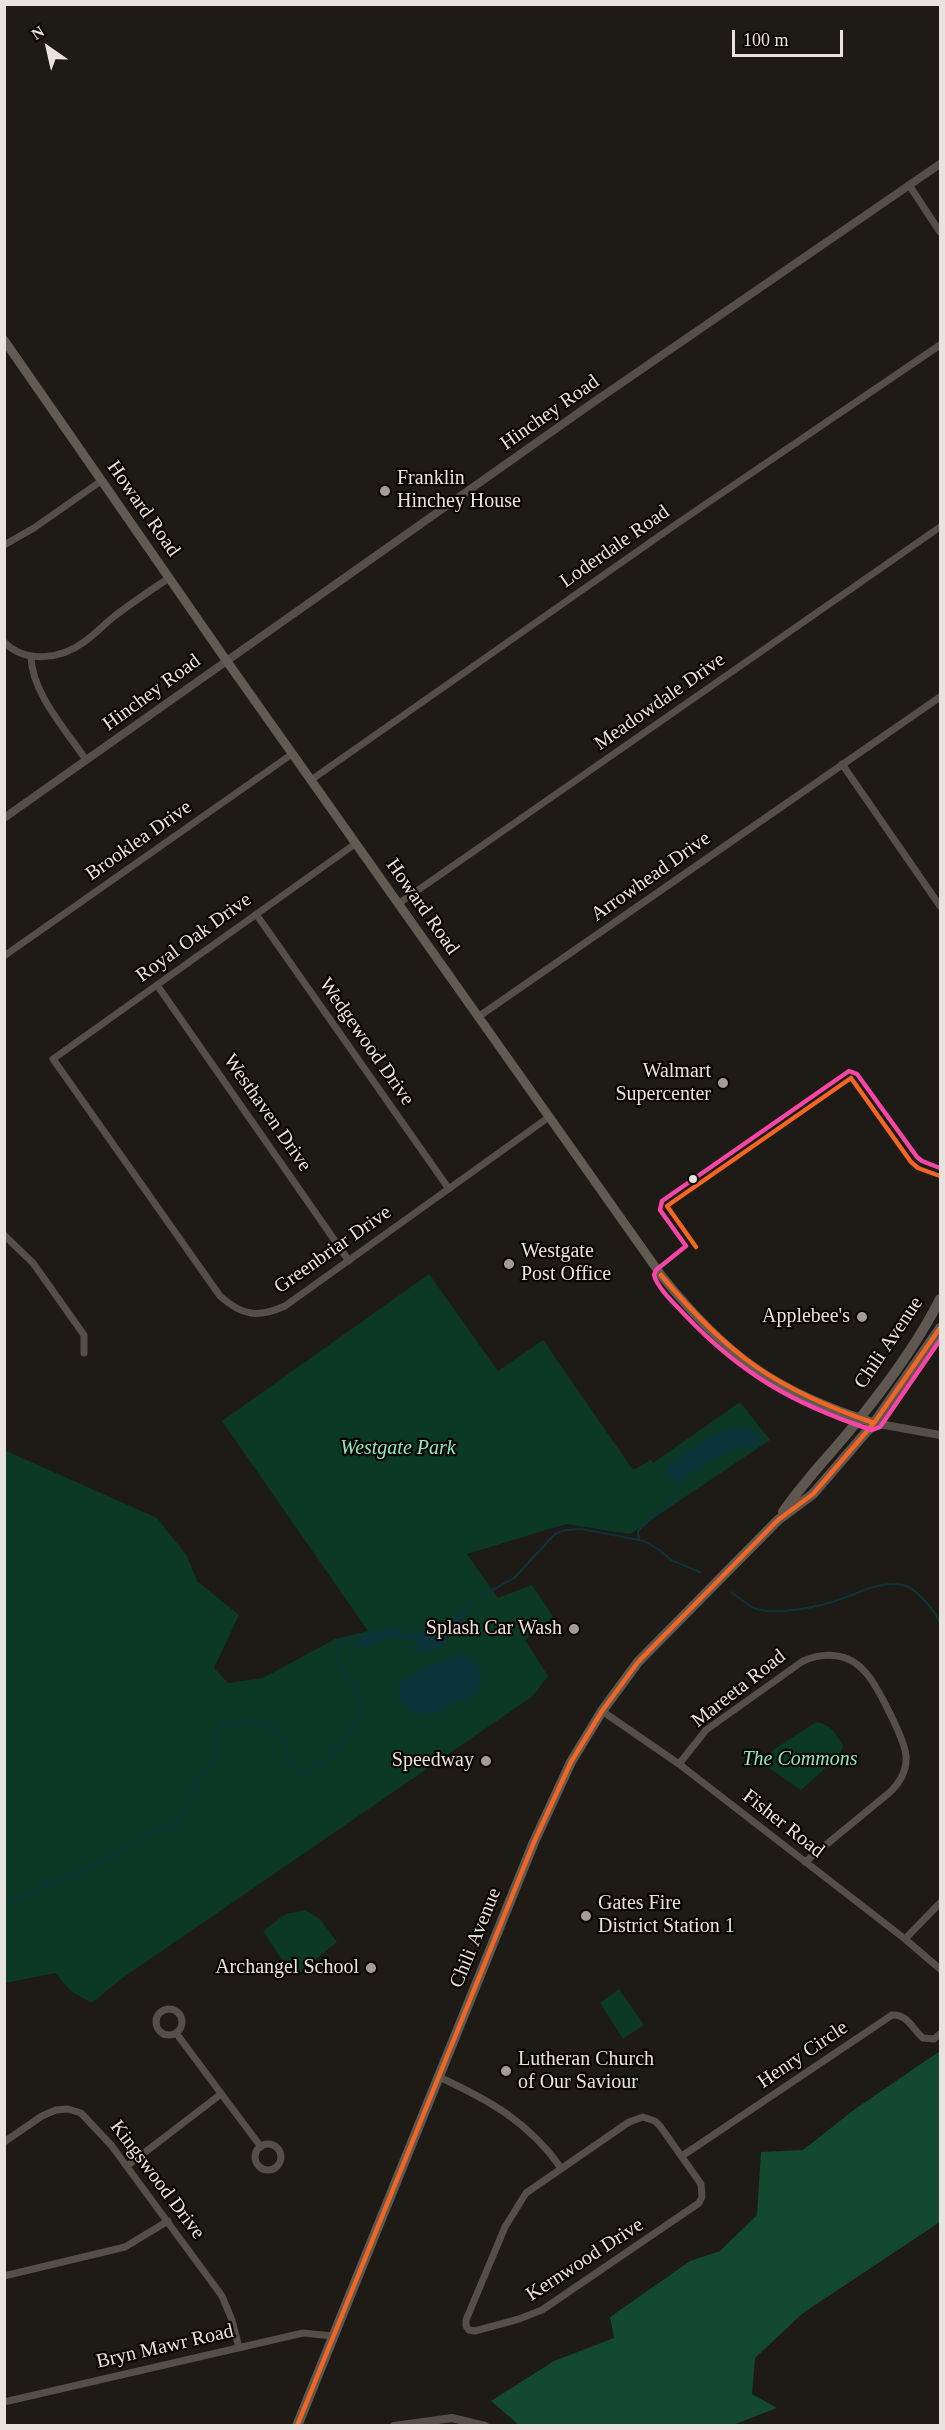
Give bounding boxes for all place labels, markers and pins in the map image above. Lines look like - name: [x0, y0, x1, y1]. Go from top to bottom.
- place label: Franklin Hinchey House: [397, 467, 521, 514]
- marker: Franklin Hinchey House: [378, 484, 392, 498]
- place label: Walmart Supercenter: [615, 1060, 711, 1107]
- marker: Walmart Supercenter: [716, 1076, 730, 1090]
- unlabelled marker: [687, 1173, 699, 1185]
- place label: Westgate Post Office: [521, 1240, 611, 1287]
- marker: Westgate Post Office: [502, 1257, 516, 1271]
- place label: Applebee's: [762, 1305, 850, 1329]
- marker: Applebee's: [855, 1310, 869, 1324]
- place label: Splash Car Wash: [426, 1617, 562, 1641]
- marker: Splash Car Wash: [567, 1622, 581, 1636]
- place label: Speedway: [392, 1749, 474, 1773]
- marker: Speedway: [479, 1754, 493, 1768]
- place label: Gates Fire District Station 1: [598, 1892, 735, 1939]
- marker: Gates Fire District Station 1: [579, 1909, 593, 1923]
- place label: Archangel School: [215, 1956, 359, 1980]
- marker: Archangel School: [364, 1961, 378, 1975]
- place label: Lutheran Church of Our Saviour: [518, 2048, 654, 2095]
- marker: Lutheran Church of Our Saviour: [499, 2064, 513, 2078]

